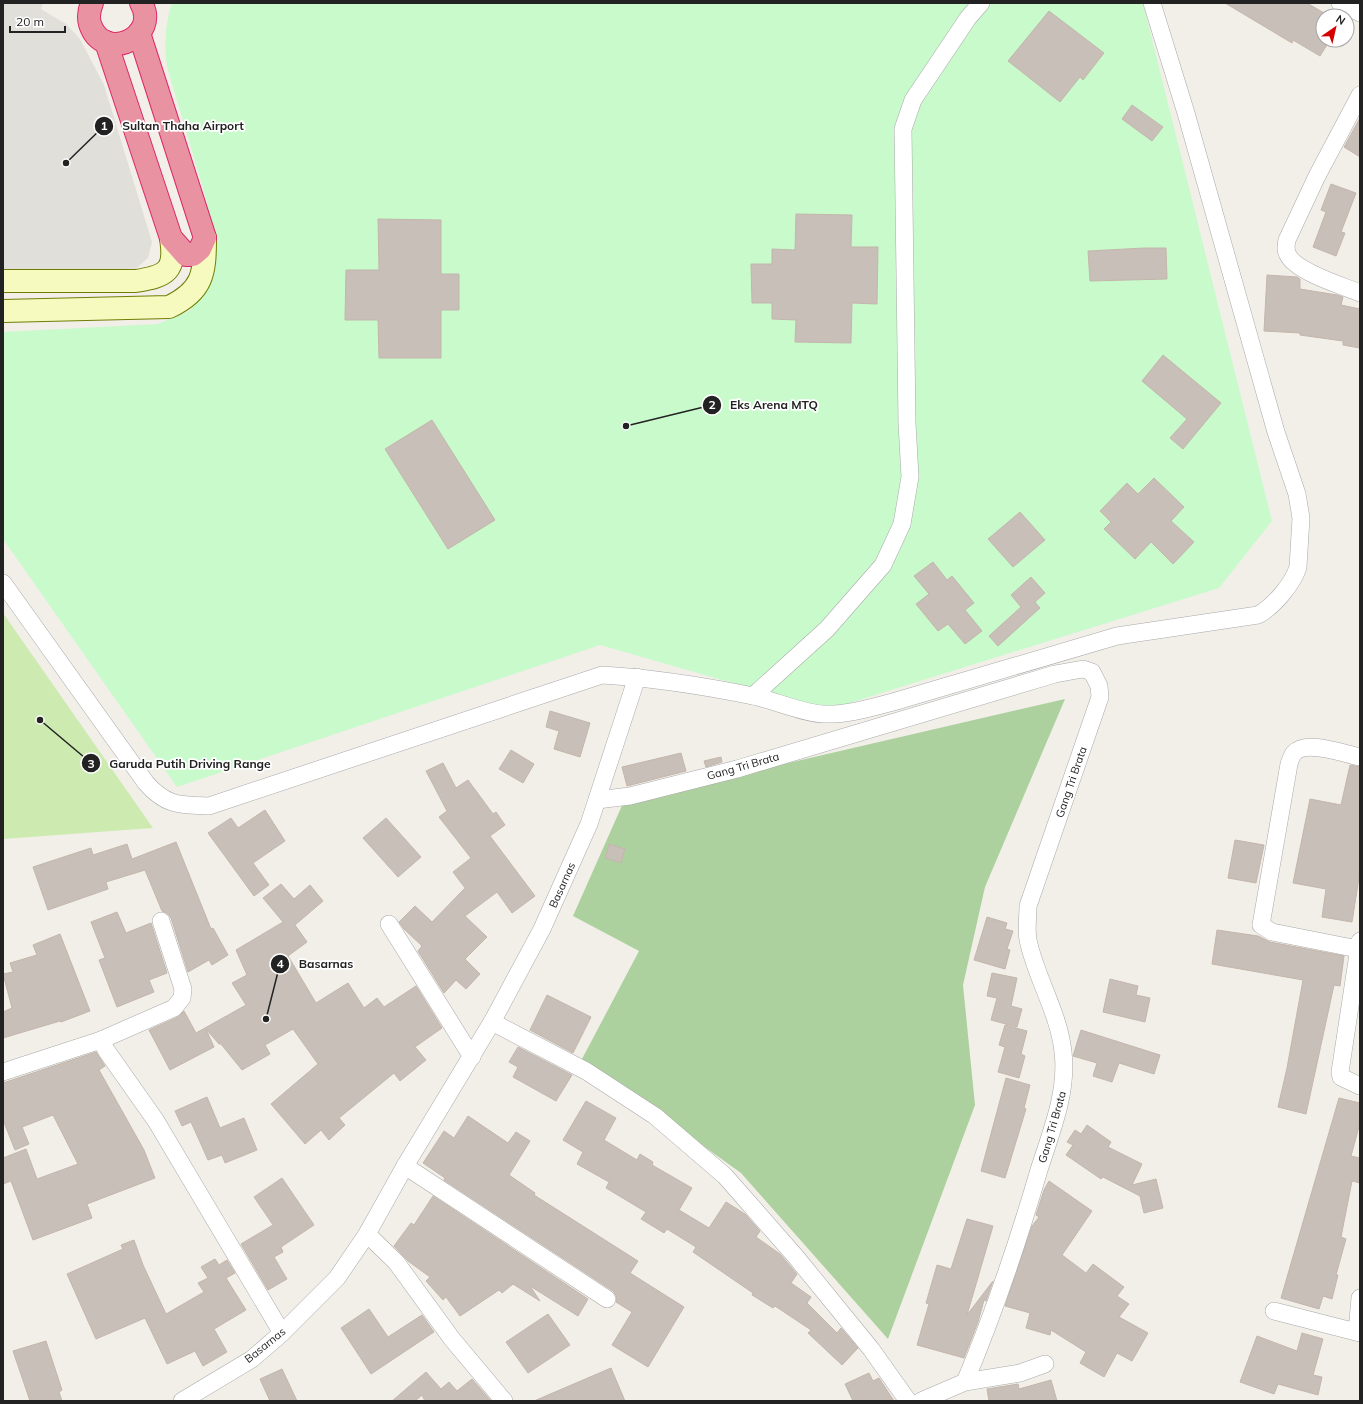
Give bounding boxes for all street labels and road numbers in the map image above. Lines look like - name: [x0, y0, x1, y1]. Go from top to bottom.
- street label: Gang Tri Brata: [1052, 745, 1090, 819]
- street label: Gang Tri Brata: [705, 749, 781, 783]
- street label: Basarnas: [546, 860, 578, 910]
- street label: Gang Tri Brata: [1035, 1089, 1069, 1165]
- street label: Basarnas: [242, 1324, 288, 1366]

